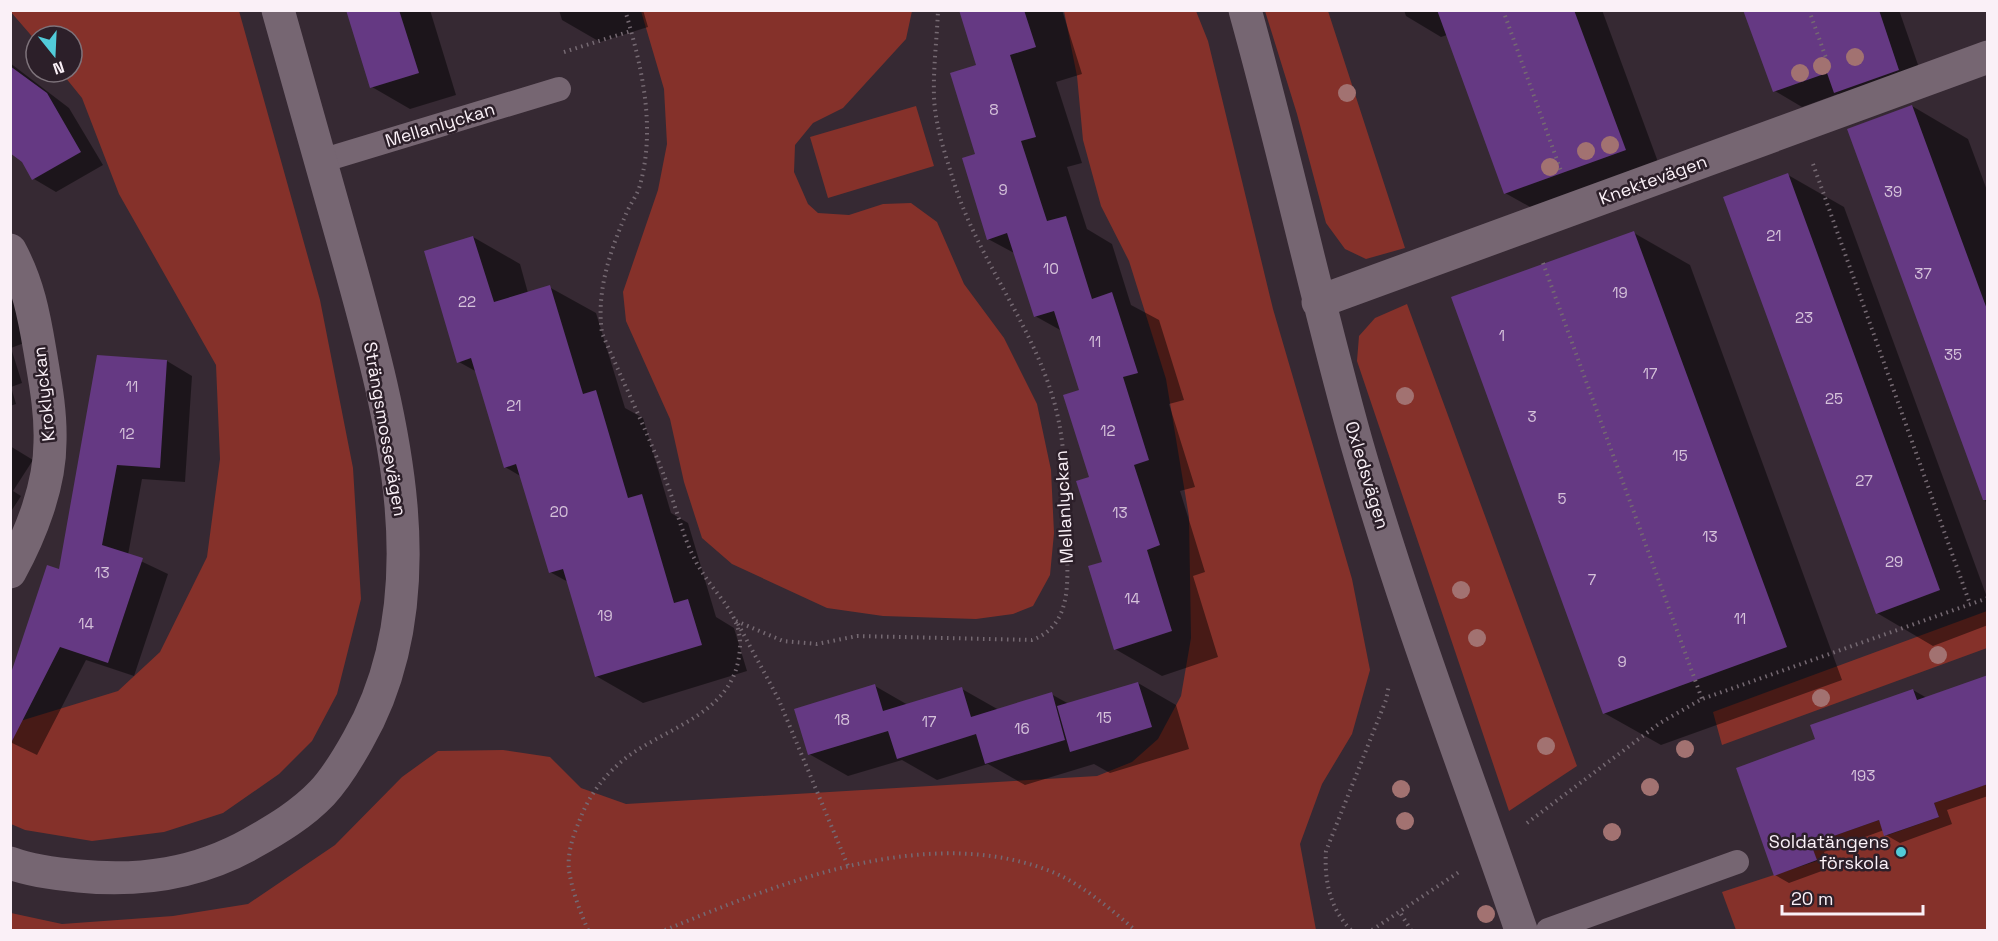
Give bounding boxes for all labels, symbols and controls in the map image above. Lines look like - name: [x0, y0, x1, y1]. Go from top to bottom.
- north arrow: [24, 24, 84, 84]
- text: N: [50, 56, 67, 79]
- street label: Mellanlyckan: [382, 97, 497, 152]
- house number: 8: [989, 100, 999, 119]
- street label: Knektevägen: [1596, 149, 1710, 210]
- house number: 9: [998, 180, 1008, 199]
- house number: 39: [1884, 182, 1902, 201]
- house number: 21: [1766, 226, 1782, 245]
- house number: 10: [1043, 259, 1059, 278]
- house number: 37: [1914, 264, 1932, 283]
- house number: 19: [1612, 283, 1628, 302]
- house number: 22: [458, 292, 476, 311]
- house number: 23: [1795, 308, 1813, 327]
- house number: 1: [1499, 326, 1505, 345]
- house number: 11: [1089, 332, 1101, 351]
- street label: Strängsmossevägen: [359, 340, 412, 518]
- street label: Kroklyckan: [27, 345, 60, 443]
- house number: 35: [1944, 345, 1962, 364]
- house number: 17: [1643, 364, 1657, 383]
- house number: 11: [126, 377, 138, 396]
- house number: 25: [1825, 389, 1843, 408]
- house number: 21: [506, 396, 522, 415]
- house number: 3: [1527, 407, 1537, 426]
- street label: Oxledsvägen: [1340, 418, 1395, 531]
- house number: 12: [1100, 421, 1116, 440]
- house number: 12: [119, 424, 135, 443]
- house number: 15: [1672, 446, 1688, 465]
- street label: Mellanlyckan: [1049, 450, 1078, 564]
- house number: 27: [1855, 471, 1873, 490]
- house number: 5: [1558, 489, 1567, 508]
- house number: 20: [550, 502, 568, 521]
- house number: 13: [1112, 503, 1128, 522]
- house number: 13: [1702, 527, 1718, 546]
- house number: 29: [1885, 552, 1903, 571]
- house number: 13: [94, 563, 110, 582]
- house number: 7: [1588, 570, 1596, 589]
- house number: 14: [1124, 589, 1140, 608]
- house number: 19: [597, 606, 613, 625]
- house number: 11: [1734, 609, 1746, 628]
- house number: 14: [78, 614, 94, 633]
- house number: 9: [1617, 652, 1627, 671]
- house number: 15: [1096, 708, 1112, 727]
- house number: 18: [834, 710, 850, 729]
- house number: 17: [922, 712, 936, 731]
- house number: 16: [1014, 719, 1030, 738]
- house number: 193: [1851, 766, 1875, 785]
- place label: Soldatängens förskola: [1769, 830, 1889, 874]
- marker: Soldatängens förskola: [1894, 845, 1908, 859]
- scale bar: [1782, 878, 1923, 916]
- text: 20 m: [1791, 887, 1834, 910]

